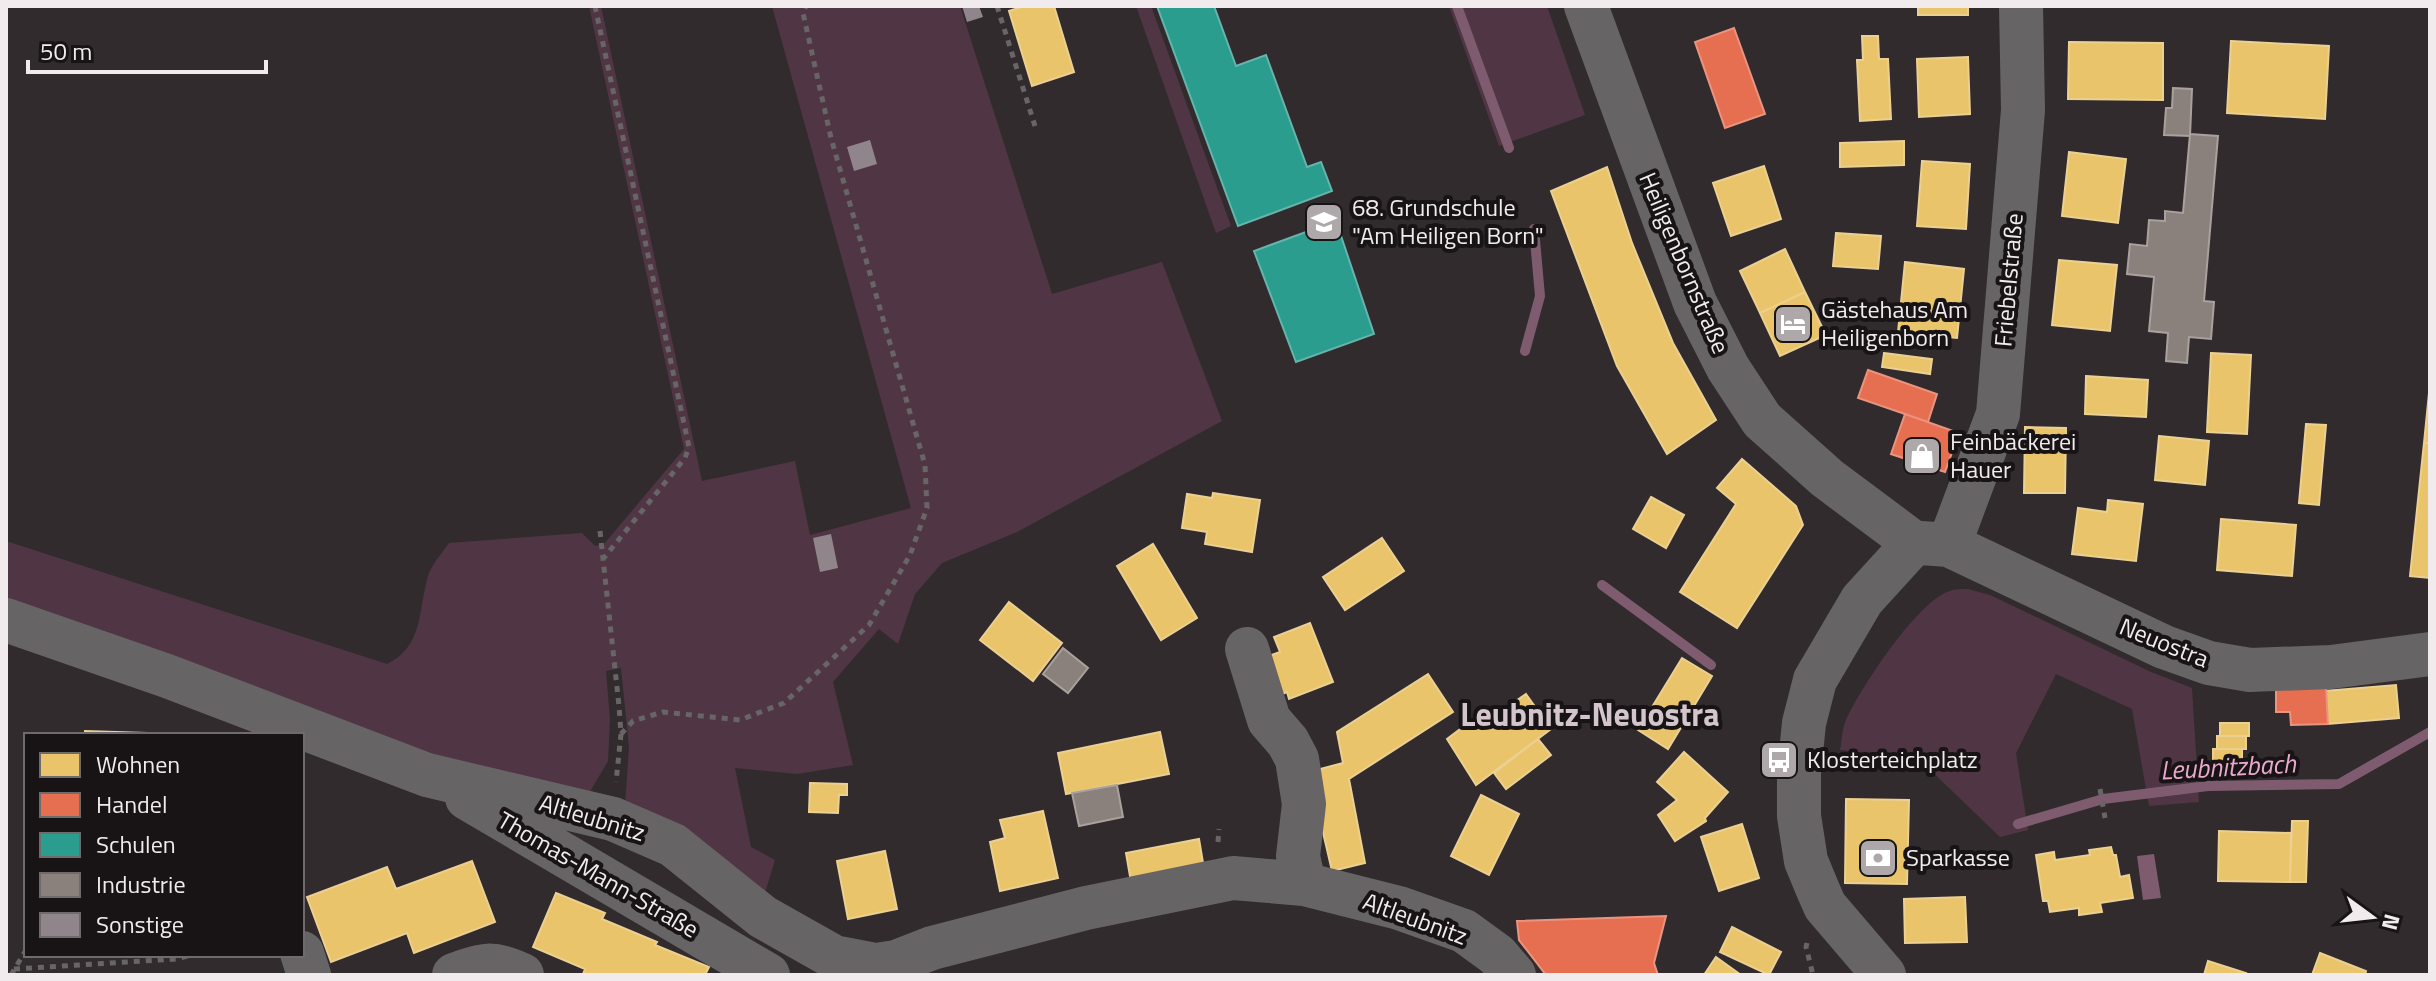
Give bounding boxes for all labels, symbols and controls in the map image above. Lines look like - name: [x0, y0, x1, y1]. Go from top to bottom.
- scale bar: [28, 24, 266, 74]
- text: 50 m: [40, 33, 92, 69]
- street label: Heiligenbornstraße: [1630, 166, 1739, 359]
- place label: 68. Grundschule "Am Heiligen Born": [1352, 189, 1544, 253]
- school or university icon: 68. Grundschule "Am Heiligen Born": [1303, 201, 1345, 243]
- street label: Friebelstraße: [1984, 212, 2032, 348]
- place label: Gästehaus Am Heiligenborn: [1821, 291, 1968, 355]
- hotel icon: Gästehaus Am Heiligenborn: [1772, 303, 1814, 345]
- place label: Feinbäckerei Hauer: [1950, 423, 2076, 487]
- shop icon: Feinbäckerei Hauer: [1901, 435, 1943, 477]
- street label: Neuostra: [2114, 608, 2214, 676]
- district label: Leubnitz-Neuostra: [1460, 690, 1720, 738]
- legend: [24, 733, 304, 957]
- bus stop icon: Klosterteichplatz: [1758, 739, 1800, 781]
- place label: Klosterteichplatz: [1807, 741, 1978, 777]
- water label: Leubnitzbach: [2159, 743, 2298, 790]
- text: Wohnen: [96, 746, 180, 782]
- street label: Altleubnitz: [535, 784, 650, 850]
- text: Handel: [96, 786, 167, 822]
- street label: Thomas-Mann-Straße: [491, 802, 706, 946]
- text: Schulen: [96, 826, 176, 862]
- bank icon: Sparkasse: [1857, 837, 1899, 879]
- place label: Sparkasse: [1906, 839, 2010, 875]
- text: Industrie: [96, 866, 186, 902]
- north arrow: [2332, 877, 2412, 957]
- street label: Altleubnitz: [1358, 883, 1473, 954]
- text: Sonstige: [96, 906, 184, 942]
- text: N: [2373, 910, 2410, 934]

